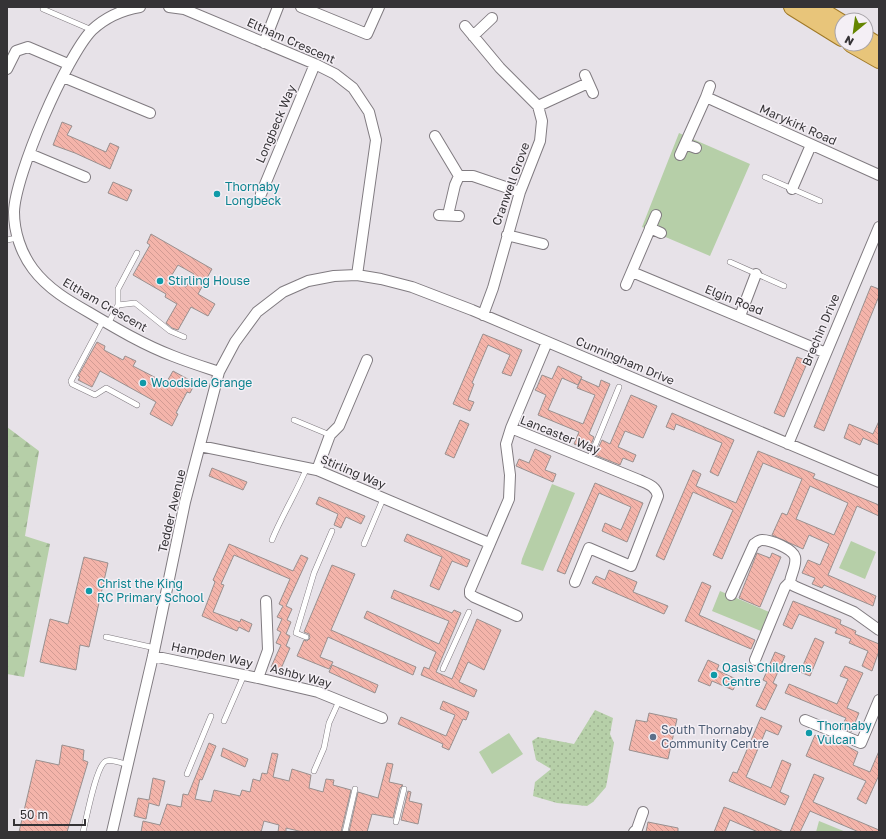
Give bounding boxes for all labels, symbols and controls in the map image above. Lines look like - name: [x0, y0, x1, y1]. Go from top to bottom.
- north arrow: [834, 12, 874, 52]
- street label: Eltham Crescent: [245, 14, 338, 67]
- text: N: [842, 33, 856, 49]
- street label: Longbeck Way: [252, 82, 299, 165]
- street label: Marykirk Road: [757, 101, 839, 148]
- street label: Cranwell Grove: [489, 140, 533, 227]
- place label: Thornaby Longbeck: [225, 179, 282, 208]
- marker: Thornaby Longbeck: [212, 189, 222, 199]
- place label: Stirling House: [168, 273, 250, 288]
- street label: Eltham Crescent: [60, 274, 150, 335]
- marker: Stirling House: [155, 276, 165, 286]
- street label: Elgin Road: [703, 281, 765, 318]
- street label: Brechin Drive: [799, 291, 842, 368]
- street label: Cunningham Drive: [574, 333, 677, 388]
- place label: Woodside Grange: [151, 375, 252, 390]
- marker: Woodside Grange: [138, 378, 148, 388]
- street label: Lancaster Way: [518, 412, 602, 457]
- street label: Stirling Way: [318, 451, 388, 492]
- street label: Tedder Avenue: [155, 468, 188, 554]
- place label: Christ the King RC Primary School: [97, 576, 204, 605]
- marker: Christ the King RC Primary School: [84, 586, 94, 596]
- street label: Hampden Way: [170, 639, 254, 671]
- street label: Ashby Way: [269, 660, 334, 691]
- place label: Oasis Childrens Centre: [722, 660, 812, 689]
- marker: Oasis Childrens Centre: [709, 670, 719, 680]
- place label: Thornaby Vulcan: [817, 718, 872, 747]
- place label: South Thornaby Community Centre: [661, 722, 769, 751]
- marker: Thornaby Vulcan: [804, 728, 814, 738]
- marker: South Thornaby Community Centre: [648, 732, 658, 742]
- scale bar: [14, 801, 85, 827]
- text: 50 m: [20, 807, 48, 822]

